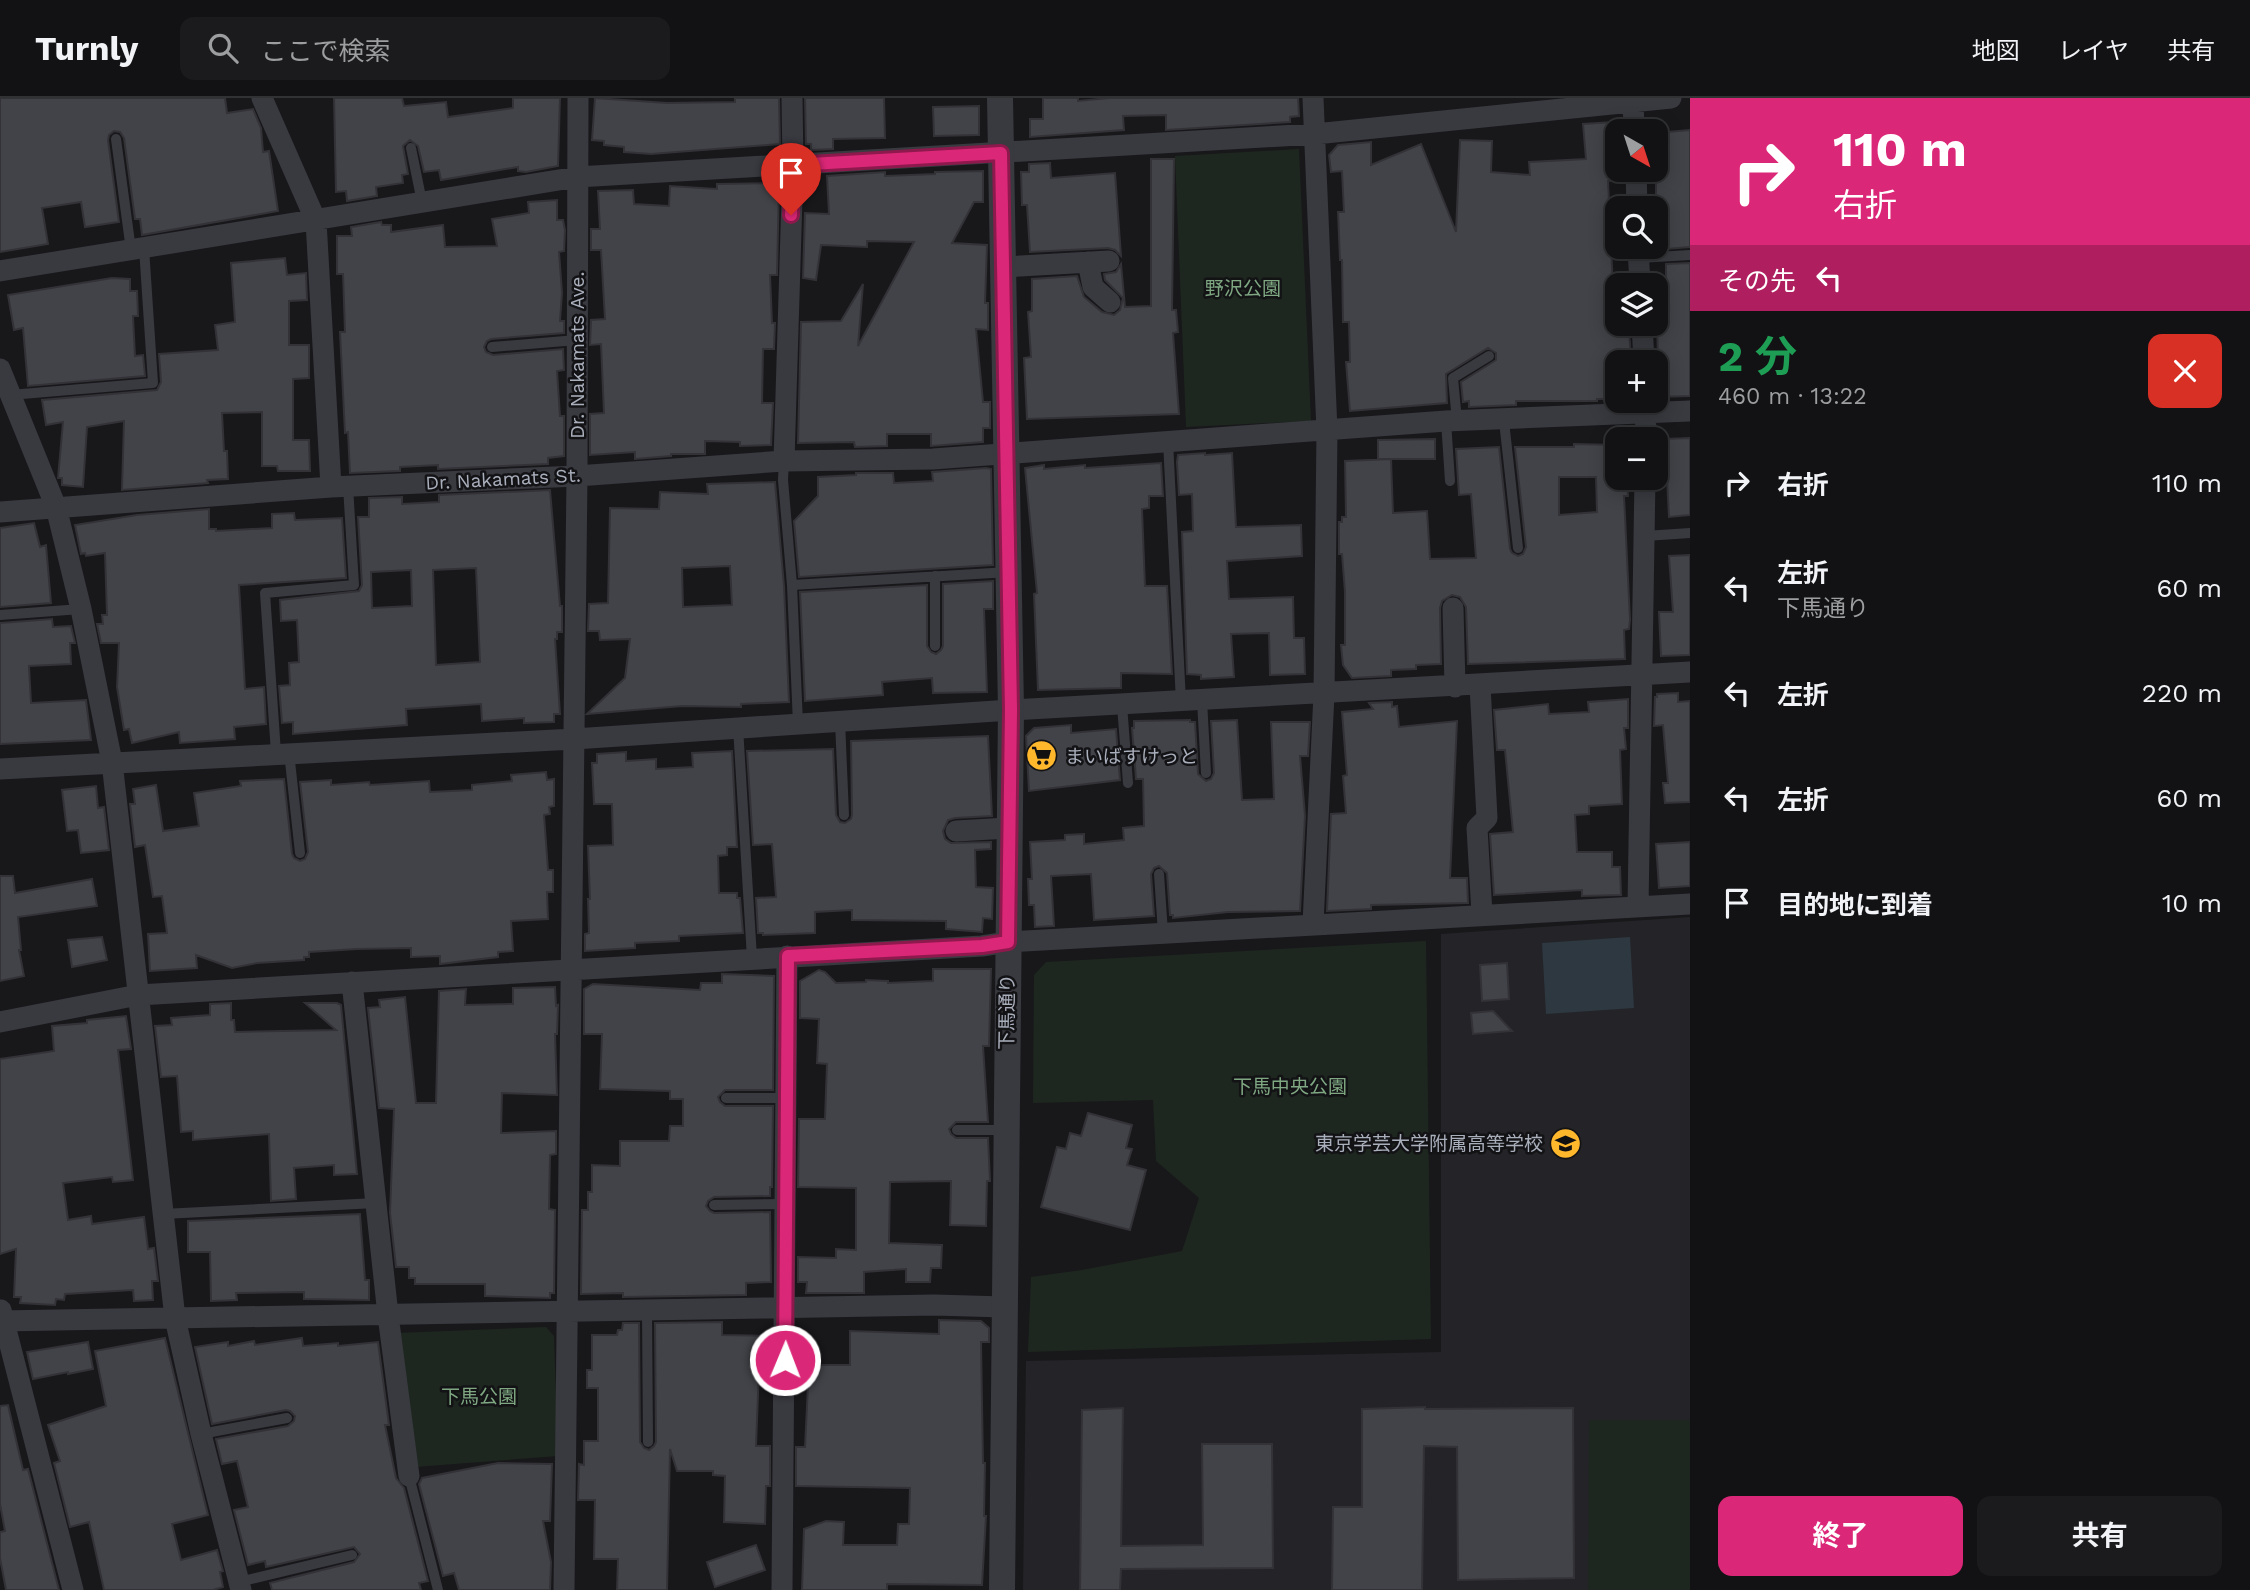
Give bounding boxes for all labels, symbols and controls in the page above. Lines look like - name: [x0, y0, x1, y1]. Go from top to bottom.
- search box: [180, 17, 670, 80]
- text: Turnly: [35, 29, 138, 68]
- icon: search: [204, 29, 242, 67]
- text: ここで検索: [260, 36, 390, 66]
- text: 地図: [1972, 37, 2020, 65]
- text: レイヤ: [2058, 37, 2129, 65]
- text: 共有: [2167, 37, 2215, 65]
- north arrow: [1605, 119, 1668, 182]
- map controls: [1605, 119, 1668, 490]
- text: 110 m: [1833, 120, 1967, 178]
- icon: right: [1718, 126, 1809, 217]
- pin: [761, 143, 821, 215]
- icon: arrive: [772, 154, 810, 192]
- text: 右折: [1833, 186, 1897, 224]
- button: search: [1605, 196, 1668, 259]
- icon: left: [1810, 259, 1848, 297]
- text: その先: [1718, 266, 1796, 296]
- street label: Dr. Nakamats Ave.: [566, 271, 589, 439]
- button: layers: [1605, 273, 1668, 336]
- park label: 野沢公園: [1205, 277, 1281, 300]
- text: 2 分: [1718, 332, 1797, 381]
- button: close: [2148, 334, 2222, 408]
- button: +: [1605, 350, 1668, 413]
- text: 460 m · 13:22: [1718, 383, 1867, 410]
- button: −: [1605, 427, 1668, 490]
- street label: Dr. Nakamats St.: [425, 463, 581, 495]
- icon: right: [1718, 464, 1756, 502]
- text: 110 m: [2152, 468, 2222, 498]
- text: 右折: [1777, 470, 1829, 500]
- text: 左折: [1777, 558, 1829, 588]
- icon: left: [1718, 569, 1756, 607]
- text: 60 m: [2156, 573, 2222, 603]
- text: 下馬通り: [1777, 595, 1869, 622]
- icon: left: [1718, 674, 1756, 712]
- text: 220 m: [2142, 678, 2222, 708]
- text: 左折: [1777, 680, 1829, 710]
- supermarket icon: まいばすけっと: [1025, 739, 1059, 773]
- place label: まいばすけっと: [1065, 745, 1198, 768]
- icon: left: [1718, 779, 1756, 817]
- text: 60 m: [2156, 783, 2222, 813]
- text: 左折: [1777, 785, 1829, 815]
- icon: arrive: [1718, 884, 1756, 922]
- text: 10 m: [2162, 888, 2222, 918]
- text: 目的地に到着: [1777, 890, 1933, 920]
- street label: 下馬通り: [995, 974, 1019, 1050]
- park label: 下馬中央公園: [1233, 1075, 1347, 1098]
- school or university icon: 東京学芸大学附属高等学校: [1549, 1126, 1583, 1160]
- place label: 東京学芸大学附属高等学校: [1315, 1132, 1543, 1155]
- position arrow: [748, 1323, 822, 1397]
- park label: 下馬公園: [441, 1385, 517, 1408]
- button: 終了: [1718, 1496, 1963, 1576]
- button: 共有: [1977, 1496, 2222, 1576]

